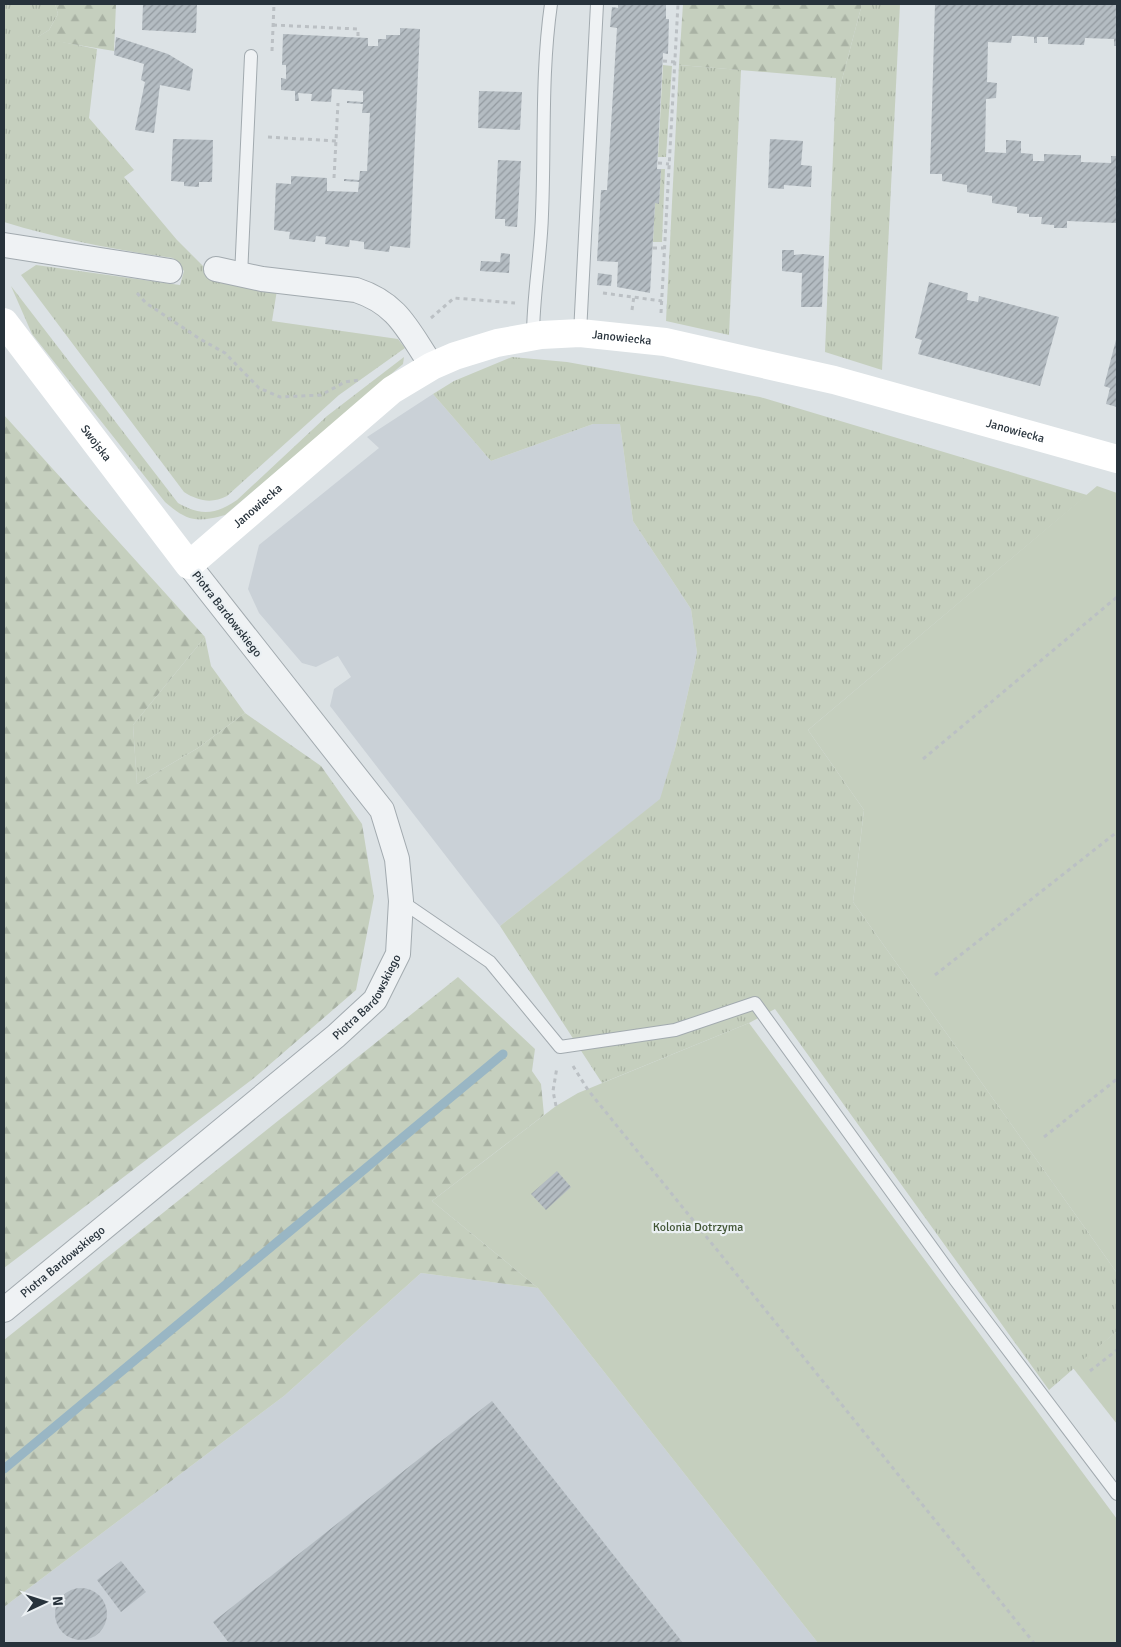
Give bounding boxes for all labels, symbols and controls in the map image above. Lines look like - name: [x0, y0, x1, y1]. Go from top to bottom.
- street label: Janowiecka: [591, 327, 652, 349]
- street label: Janowiecka: [985, 416, 1046, 446]
- street label: Swojska: [77, 422, 114, 464]
- street label: Janowiecka: [230, 481, 285, 531]
- street label: Piotra Bardowskiego: [188, 568, 265, 660]
- street label: Piotra Bardowskiego: [330, 952, 405, 1043]
- park label: Kolonia Dotrzyma: [653, 1220, 743, 1235]
- street label: Piotra Bardowskiego: [18, 1223, 108, 1301]
- north arrow: [20, 1577, 70, 1627]
- text: N: [49, 1596, 66, 1607]

